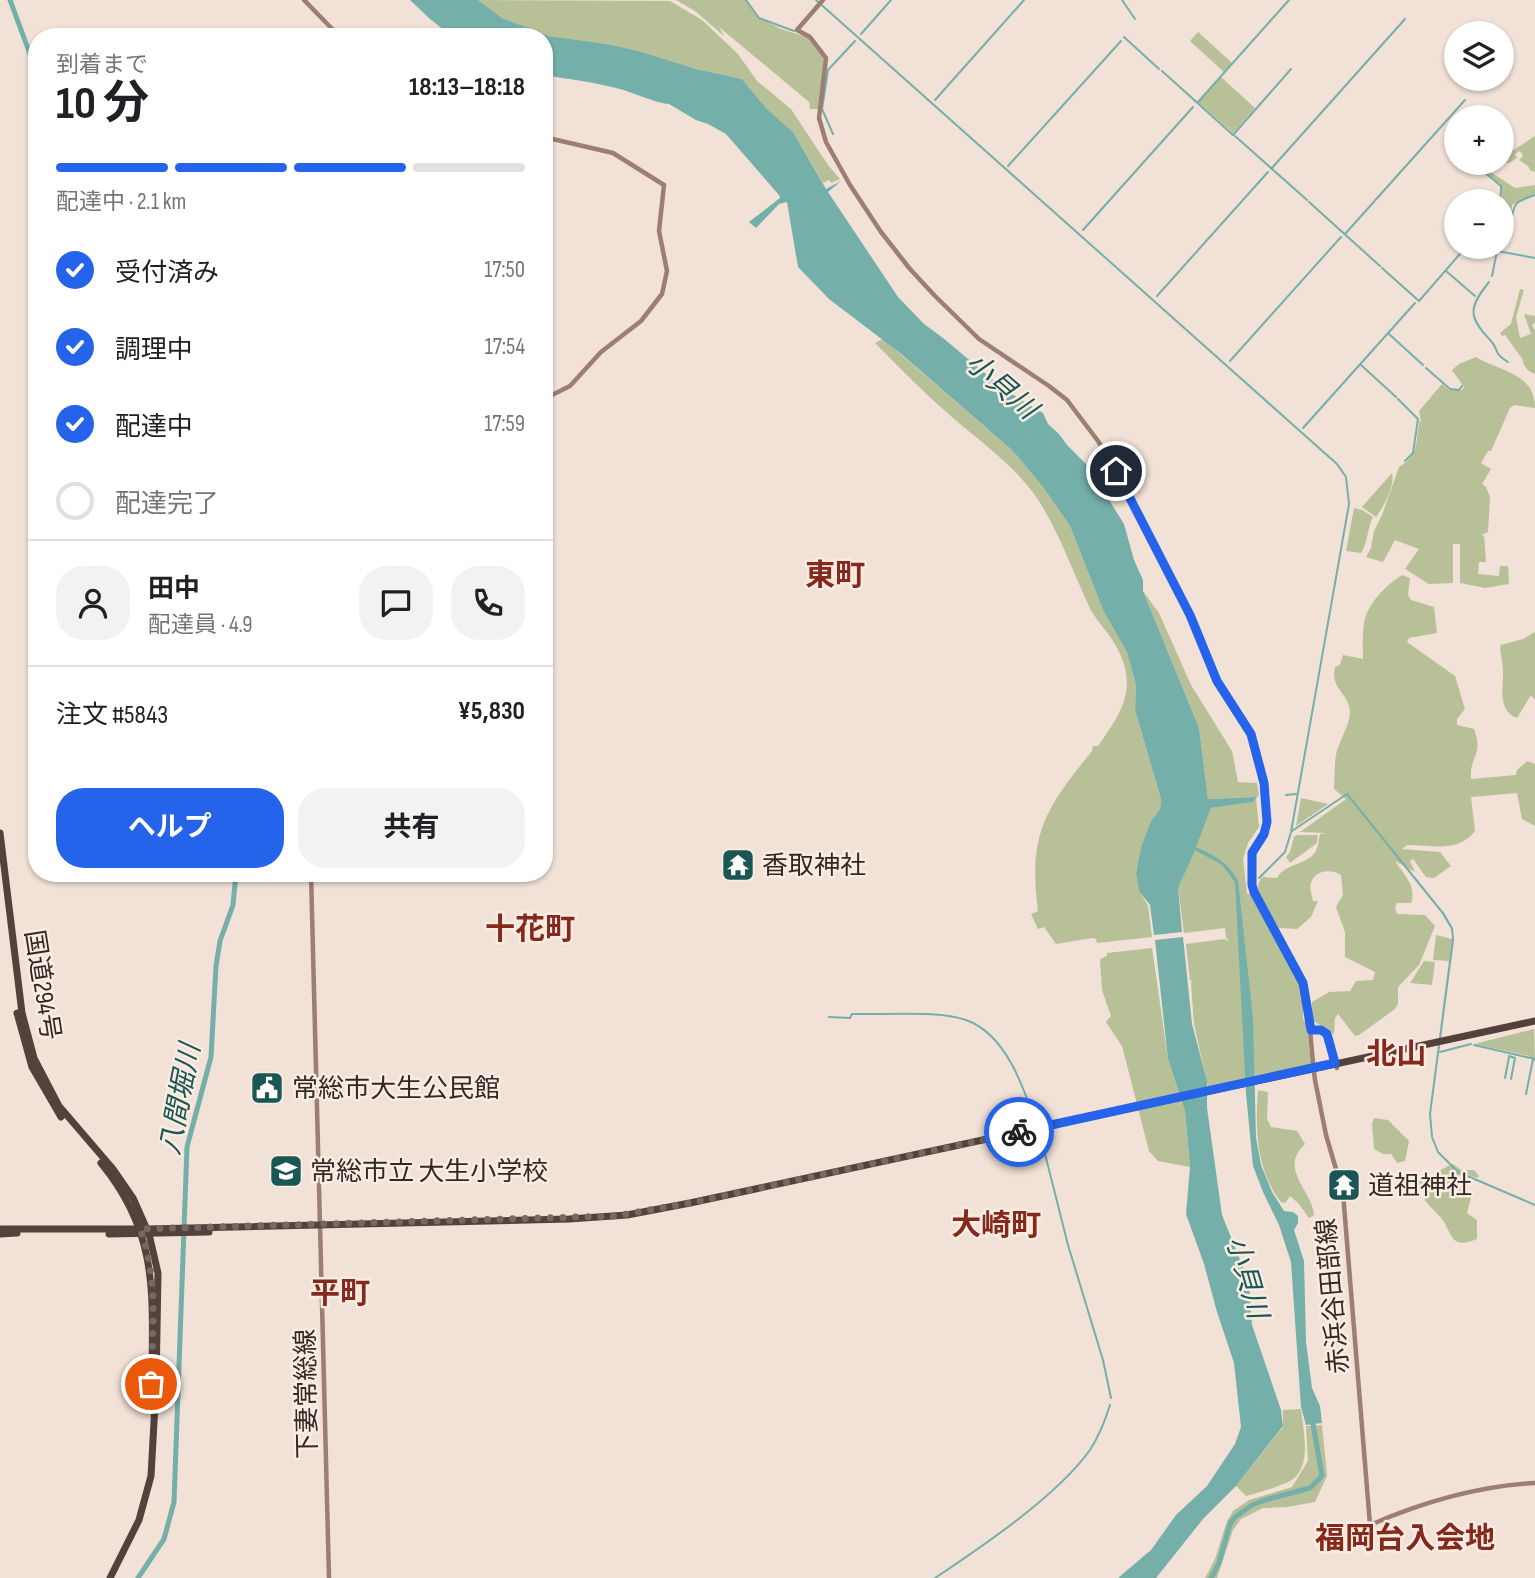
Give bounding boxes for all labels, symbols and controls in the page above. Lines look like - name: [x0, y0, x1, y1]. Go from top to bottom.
- map controls: [1444, 21, 1514, 259]
- button: layers: [1444, 21, 1514, 91]
- text: 到着まで: [56, 51, 148, 79]
- text: 18:13–18:18: [409, 72, 525, 103]
- text: 10 分: [56, 77, 149, 132]
- button: +: [1444, 105, 1514, 175]
- text: 配達中 · 2.1 km: [56, 188, 186, 216]
- button: −: [1444, 189, 1514, 259]
- icon: check: [56, 251, 94, 289]
- text: 17:50: [484, 256, 525, 284]
- text: 受付済み: [115, 258, 219, 289]
- icon: check: [56, 328, 94, 366]
- text: 17:54: [485, 333, 525, 361]
- text: 調理中: [115, 335, 193, 366]
- water label: 小貝川: [958, 346, 1046, 428]
- icon: check: [56, 405, 94, 443]
- text: 17:59: [484, 410, 525, 438]
- text: 配達中: [115, 412, 193, 443]
- pin: [1086, 441, 1146, 501]
- icon: home: [1097, 452, 1135, 490]
- text: 配達完了: [115, 489, 219, 520]
- district label: 東町: [805, 558, 865, 594]
- button: person: [56, 566, 130, 640]
- button: chat: [359, 566, 433, 640]
- button: phone: [451, 566, 525, 640]
- text: 田中: [148, 574, 200, 605]
- text: 配達員 · 4.9: [148, 611, 253, 639]
- text: ¥5,830: [458, 696, 525, 727]
- text: 注文 #5843: [56, 700, 168, 731]
- button: ヘルプ: [56, 788, 284, 868]
- button: 共有: [298, 788, 525, 868]
- temple icon: 香取神社: [719, 846, 757, 884]
- place label: 香取神社: [762, 851, 866, 882]
- district label: 十花町: [485, 912, 575, 948]
- street label: 国道294号: [18, 928, 66, 1043]
- district label: 北山: [1366, 1037, 1426, 1073]
- water label: 八間堀川: [154, 1038, 208, 1157]
- public building icon: 常総市大生公民館: [248, 1069, 286, 1107]
- place label: 常総市大生公民館: [292, 1074, 500, 1105]
- courier: [984, 1097, 1054, 1167]
- icon: bike: [1000, 1113, 1038, 1151]
- school or university icon: 常総市立 大生小学校: [267, 1152, 305, 1190]
- place label: 常総市立 大生小学校: [310, 1157, 548, 1188]
- temple icon: 道祖神社: [1325, 1166, 1363, 1204]
- place label: 道祖神社: [1368, 1171, 1472, 1202]
- district label: 大崎町: [951, 1208, 1041, 1244]
- street label: 赤浜谷田部線: [1311, 1217, 1356, 1375]
- water label: 小貝川: [1219, 1232, 1275, 1325]
- district label: 平町: [310, 1276, 370, 1312]
- street label: 下妻常総線: [291, 1329, 324, 1459]
- pin: [121, 1354, 181, 1414]
- icon: bag: [132, 1365, 170, 1403]
- district label: 福岡台入会地: [1315, 1521, 1495, 1557]

